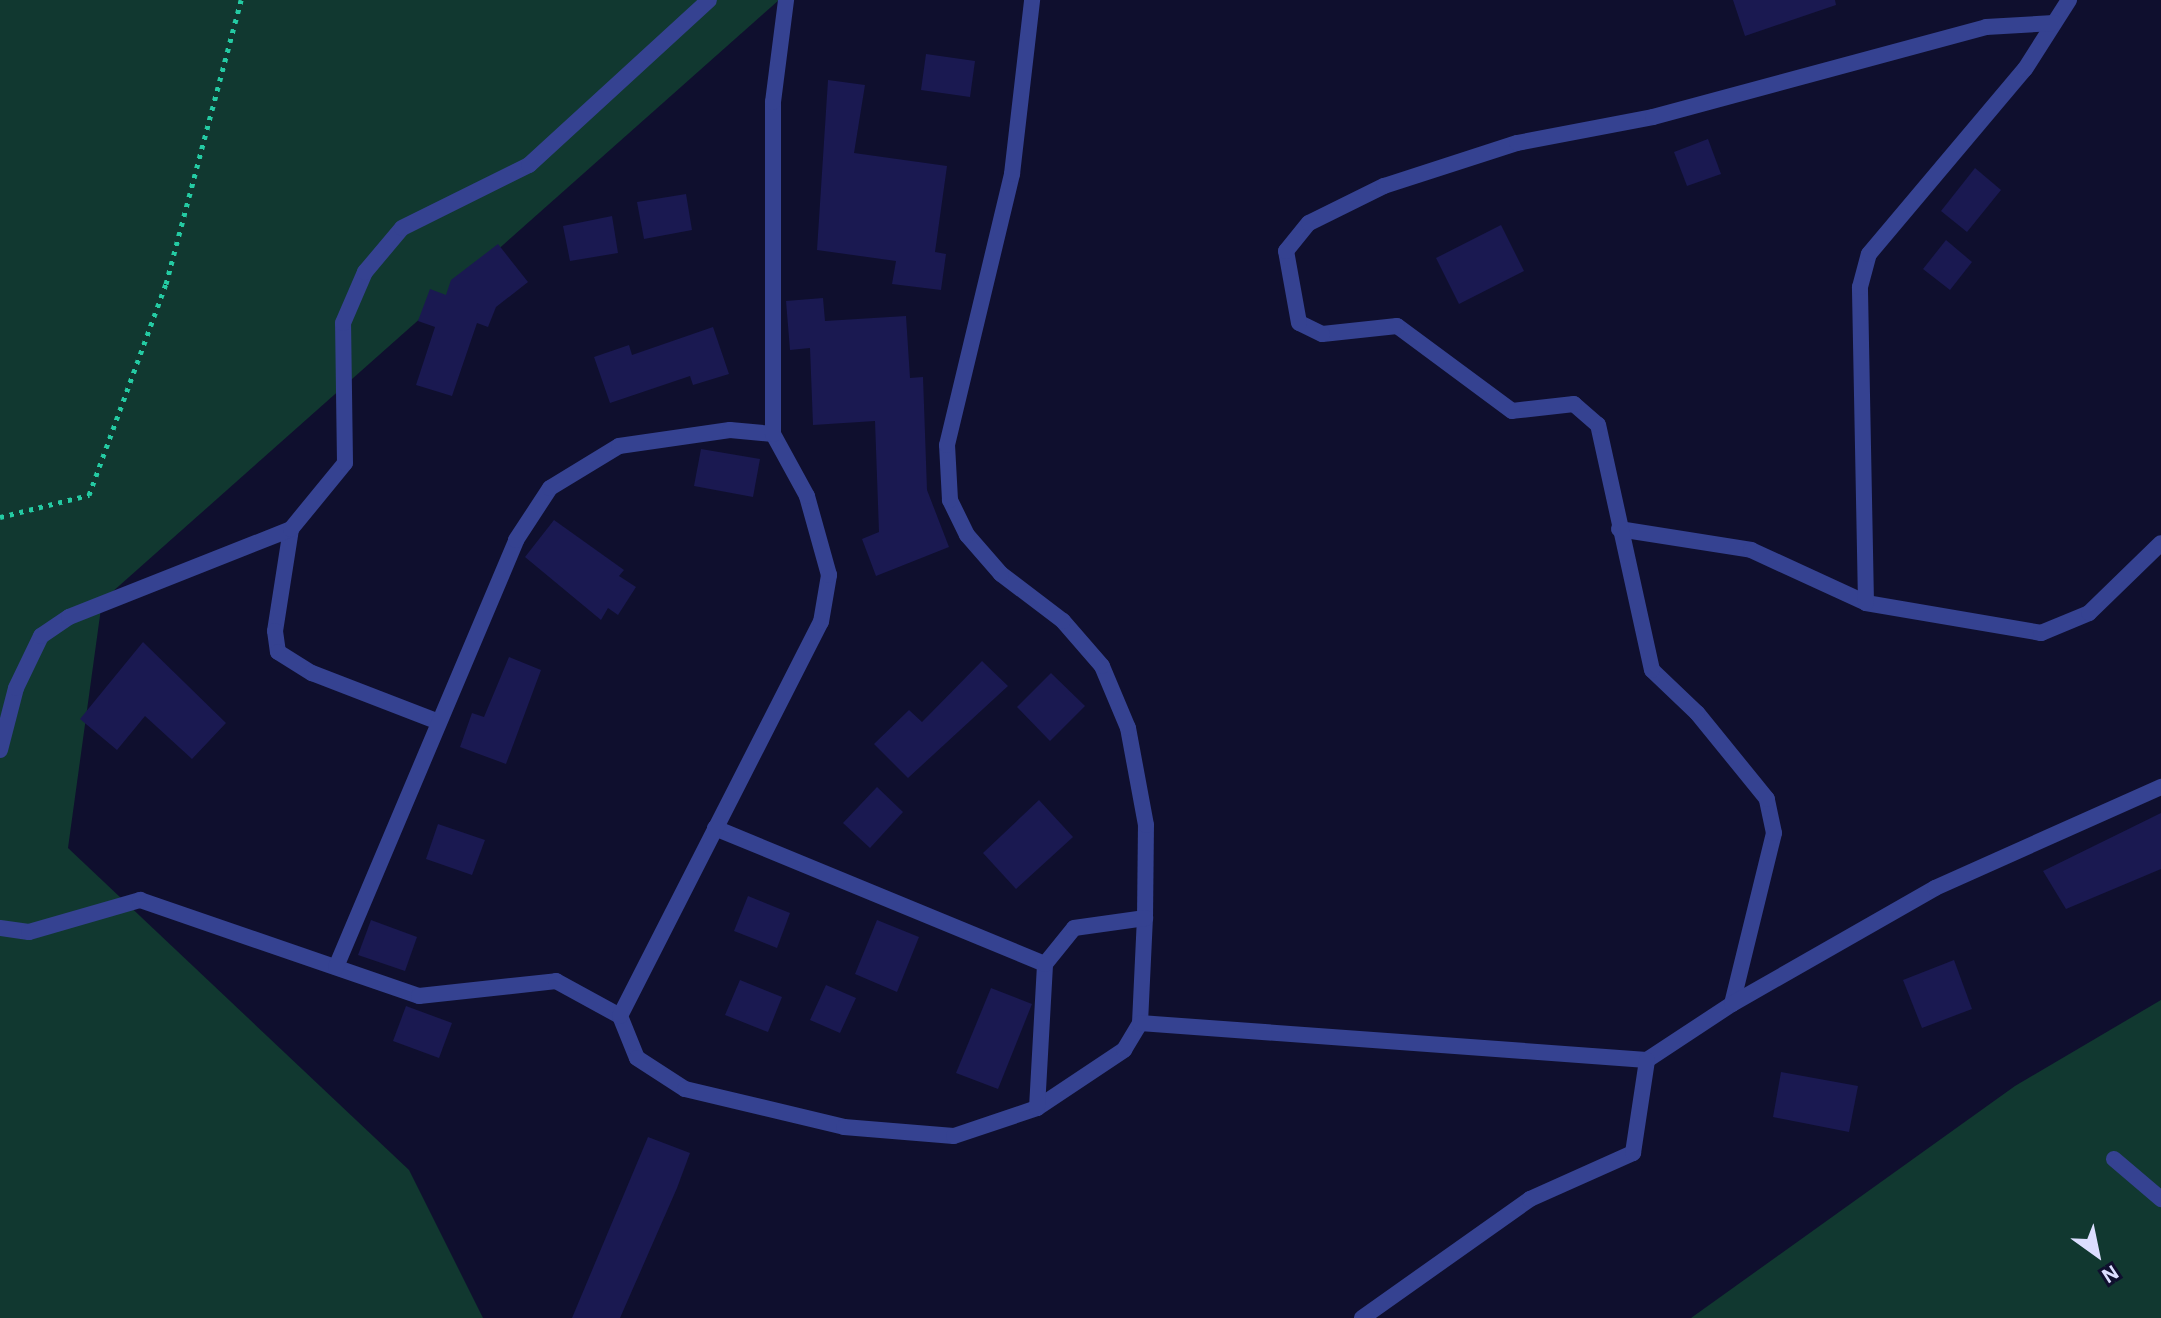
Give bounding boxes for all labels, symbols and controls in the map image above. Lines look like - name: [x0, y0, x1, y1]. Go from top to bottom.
- north arrow: [2057, 1214, 2137, 1294]
- text: N: [2098, 1261, 2122, 1288]

